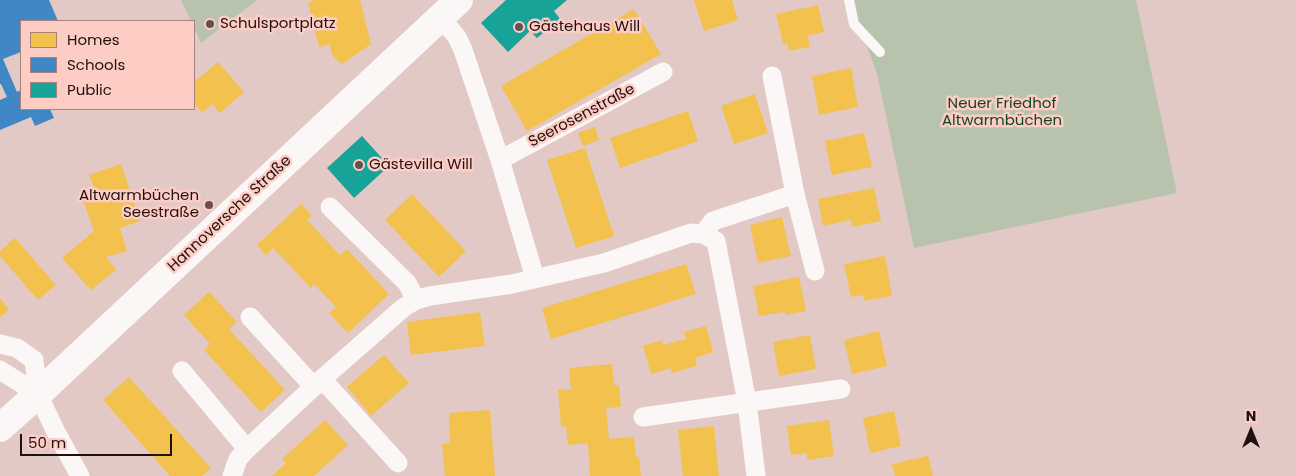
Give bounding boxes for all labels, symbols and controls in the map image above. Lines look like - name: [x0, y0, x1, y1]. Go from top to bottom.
- place label: Schulsportplatz: [220, 15, 336, 33]
- marker: Schulsportplatz: [204, 18, 216, 30]
- place label: Gästehaus Will: [529, 18, 640, 36]
- legend: [20, 20, 195, 110]
- marker: Gästehaus Will: [513, 21, 525, 33]
- text: Homes: [67, 29, 120, 50]
- text: Schools: [67, 54, 125, 75]
- text: Public: [67, 79, 112, 100]
- street label: Seerosenstraße: [526, 80, 638, 152]
- park label: Neuer Friedhof Altwarmbüchen: [942, 95, 1062, 130]
- street label: Hannoversche Straße: [165, 152, 295, 276]
- place label: Gästevilla Will: [369, 156, 473, 174]
- marker: Gästevilla Will: [353, 159, 365, 171]
- place label: Altwarmbüchen Seestraße: [79, 187, 199, 222]
- marker: Altwarmbüchen Seestraße: [203, 199, 215, 211]
- north arrow: [1226, 406, 1276, 456]
- text: N: [1246, 406, 1256, 426]
- scale bar: [22, 424, 175, 456]
- text: 50 m: [28, 432, 66, 453]

